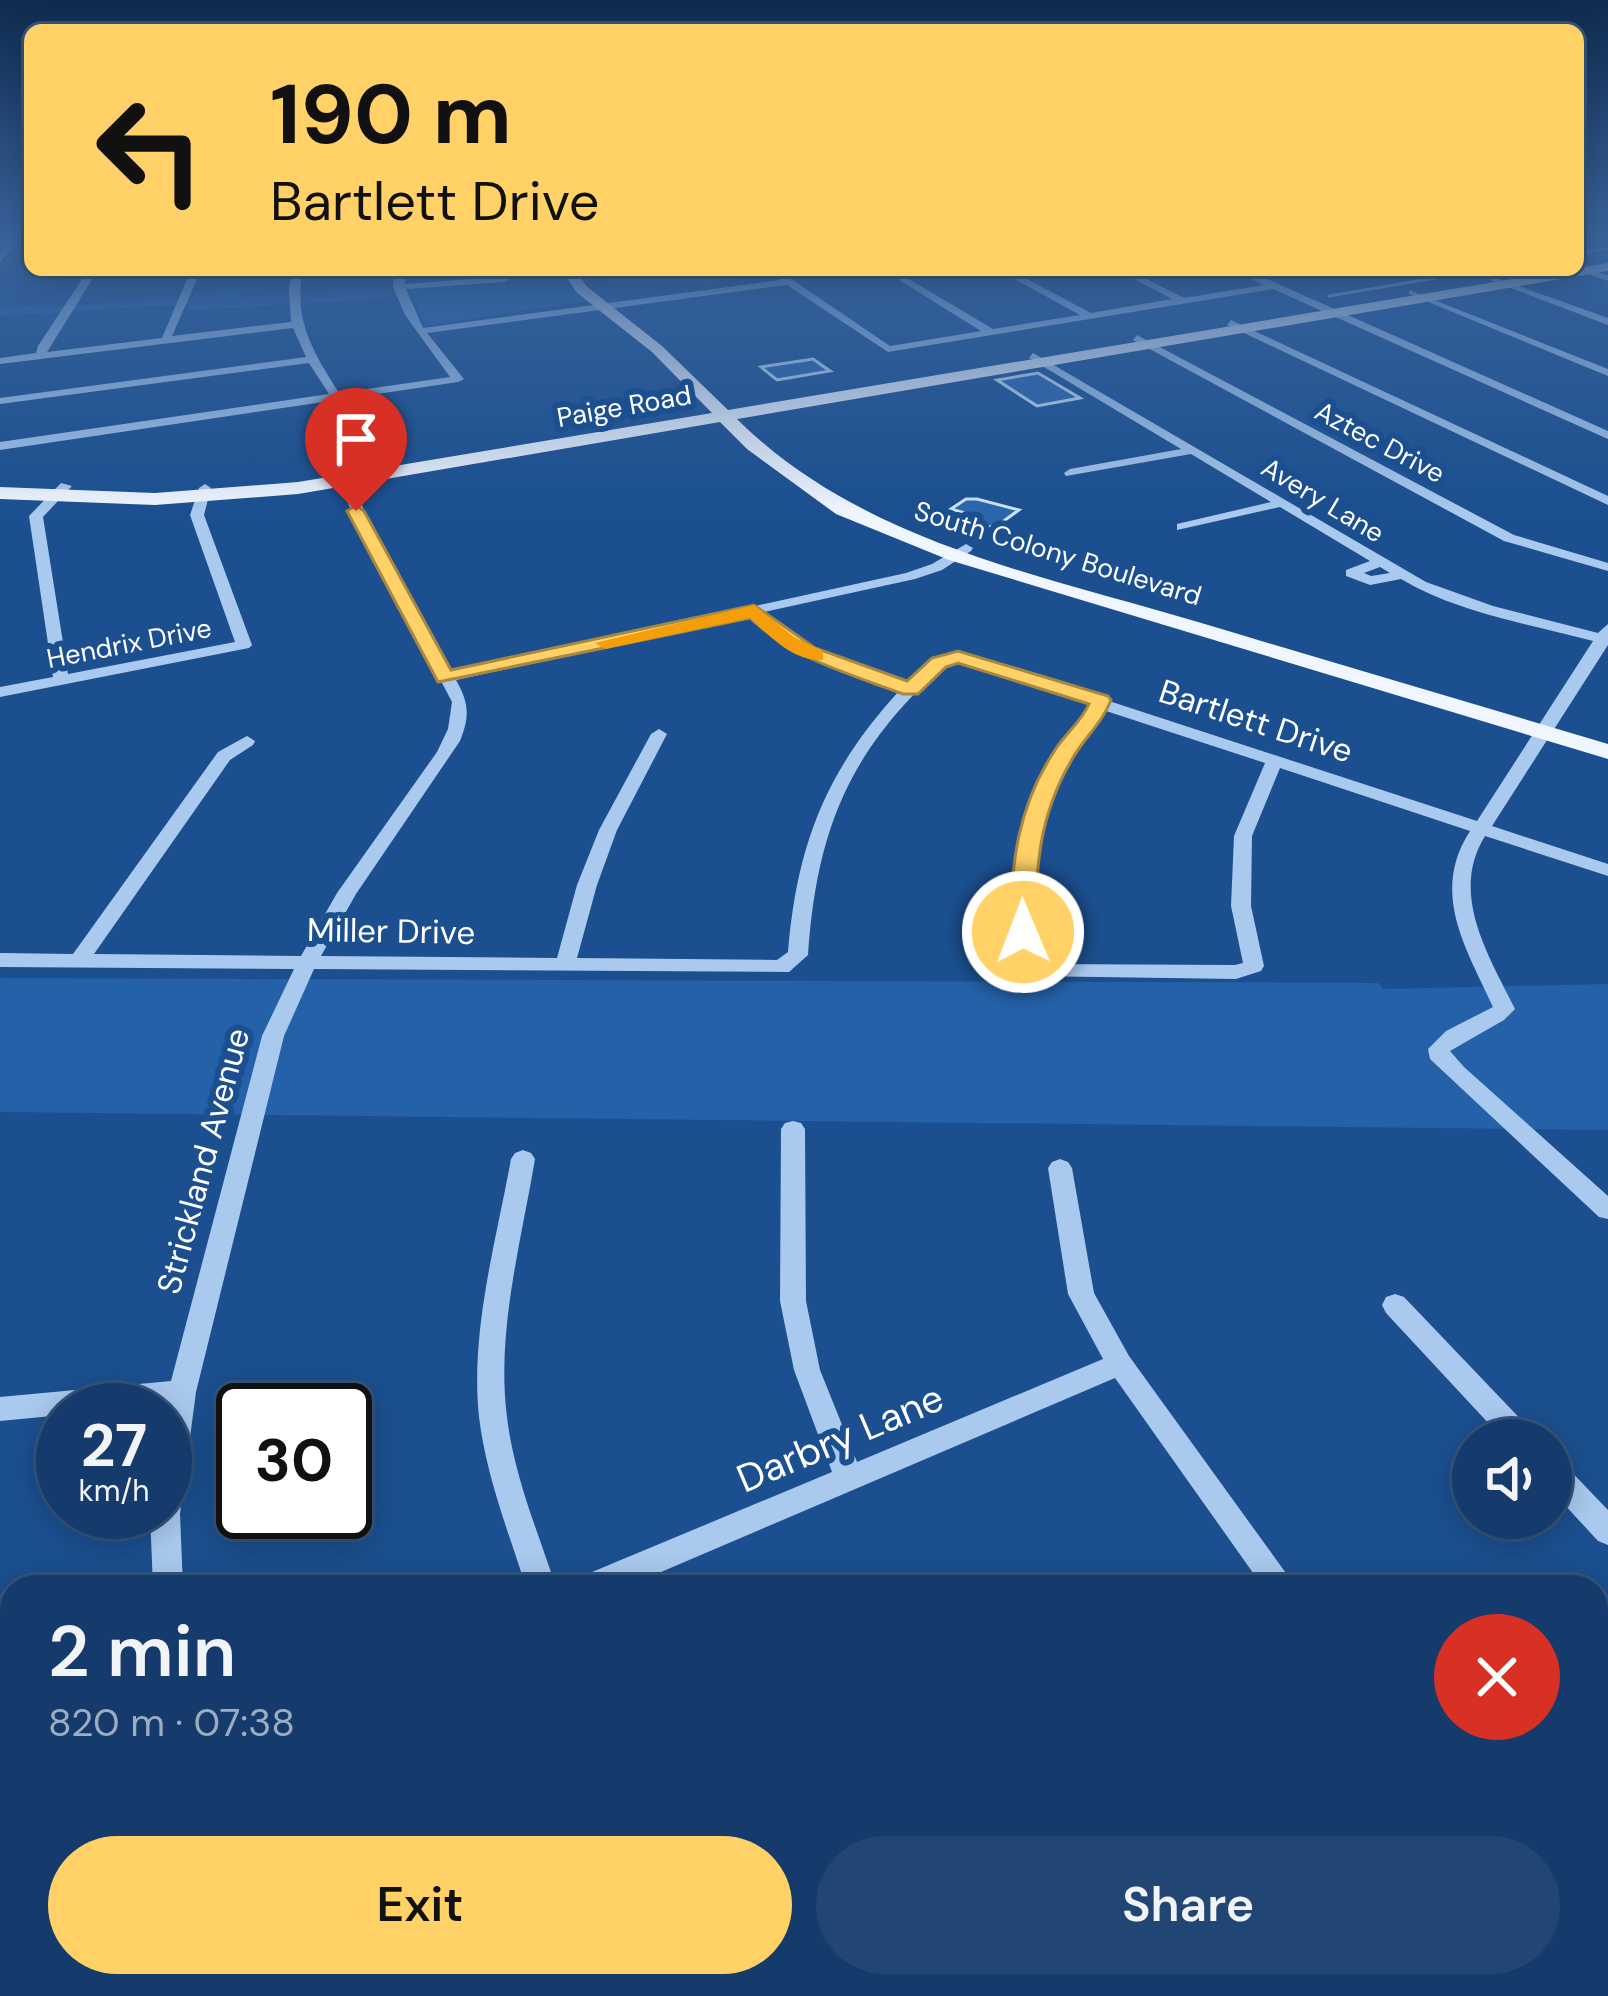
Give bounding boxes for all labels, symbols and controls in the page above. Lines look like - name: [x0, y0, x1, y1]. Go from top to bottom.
- text: 190 m: [270, 60, 512, 169]
- icon: left: [72, 72, 228, 228]
- text: Bartlett Drive: [270, 166, 599, 237]
- street label: Paige Road: [554, 377, 694, 435]
- pin: [305, 388, 407, 511]
- street label: Aztec Drive: [1309, 393, 1451, 491]
- icon: arrive: [323, 406, 389, 472]
- street label: Avery Lane: [1255, 450, 1391, 550]
- street label: South Colony Boulevard: [910, 493, 1206, 613]
- street label: Hendrix Drive: [44, 610, 214, 676]
- street label: Bartlett Drive: [1154, 669, 1358, 773]
- position arrow: [960, 869, 1086, 995]
- street label: Miller Drive: [306, 908, 476, 954]
- street label: Strickland Avenue: [147, 1023, 259, 1299]
- street label: Darbry Lane: [729, 1372, 951, 1504]
- speed limit sign: 30: [216, 1383, 372, 1539]
- text: 27: [81, 1406, 147, 1485]
- map controls: [1452, 1419, 1572, 1539]
- button: sound: [1452, 1419, 1572, 1539]
- text: km/h: [79, 1471, 149, 1510]
- text: 2 min: [48, 1605, 236, 1698]
- button: close: [1434, 1614, 1560, 1740]
- text: 820 m · 07:38: [48, 1697, 295, 1748]
- button: Exit: [48, 1836, 792, 1974]
- button: Share: [816, 1836, 1560, 1974]

